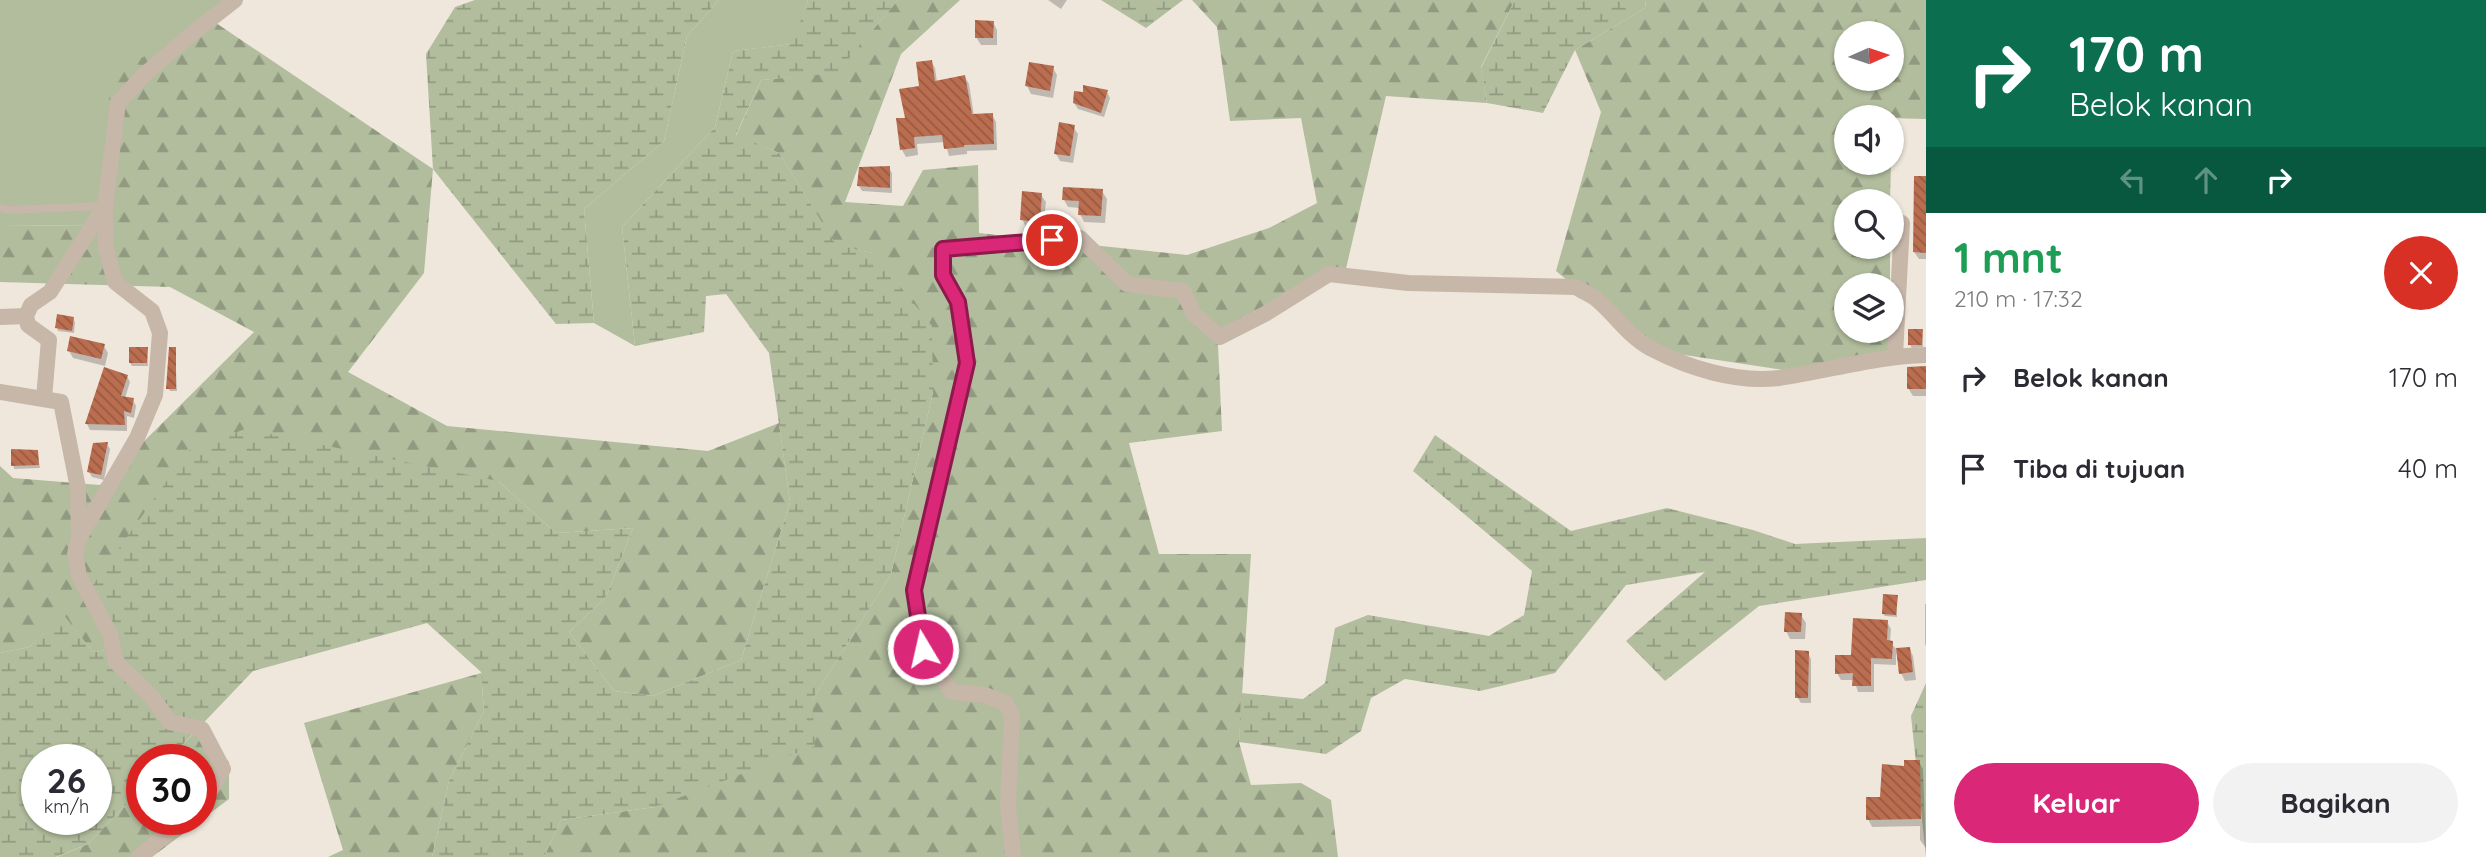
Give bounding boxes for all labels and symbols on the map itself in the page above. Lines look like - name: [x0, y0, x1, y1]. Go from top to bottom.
- north arrow: [1834, 21, 1904, 91]
- pin: [1022, 210, 1082, 270]
- position arrow: [886, 612, 960, 686]
- speed limit sign: 30: [126, 744, 217, 835]

